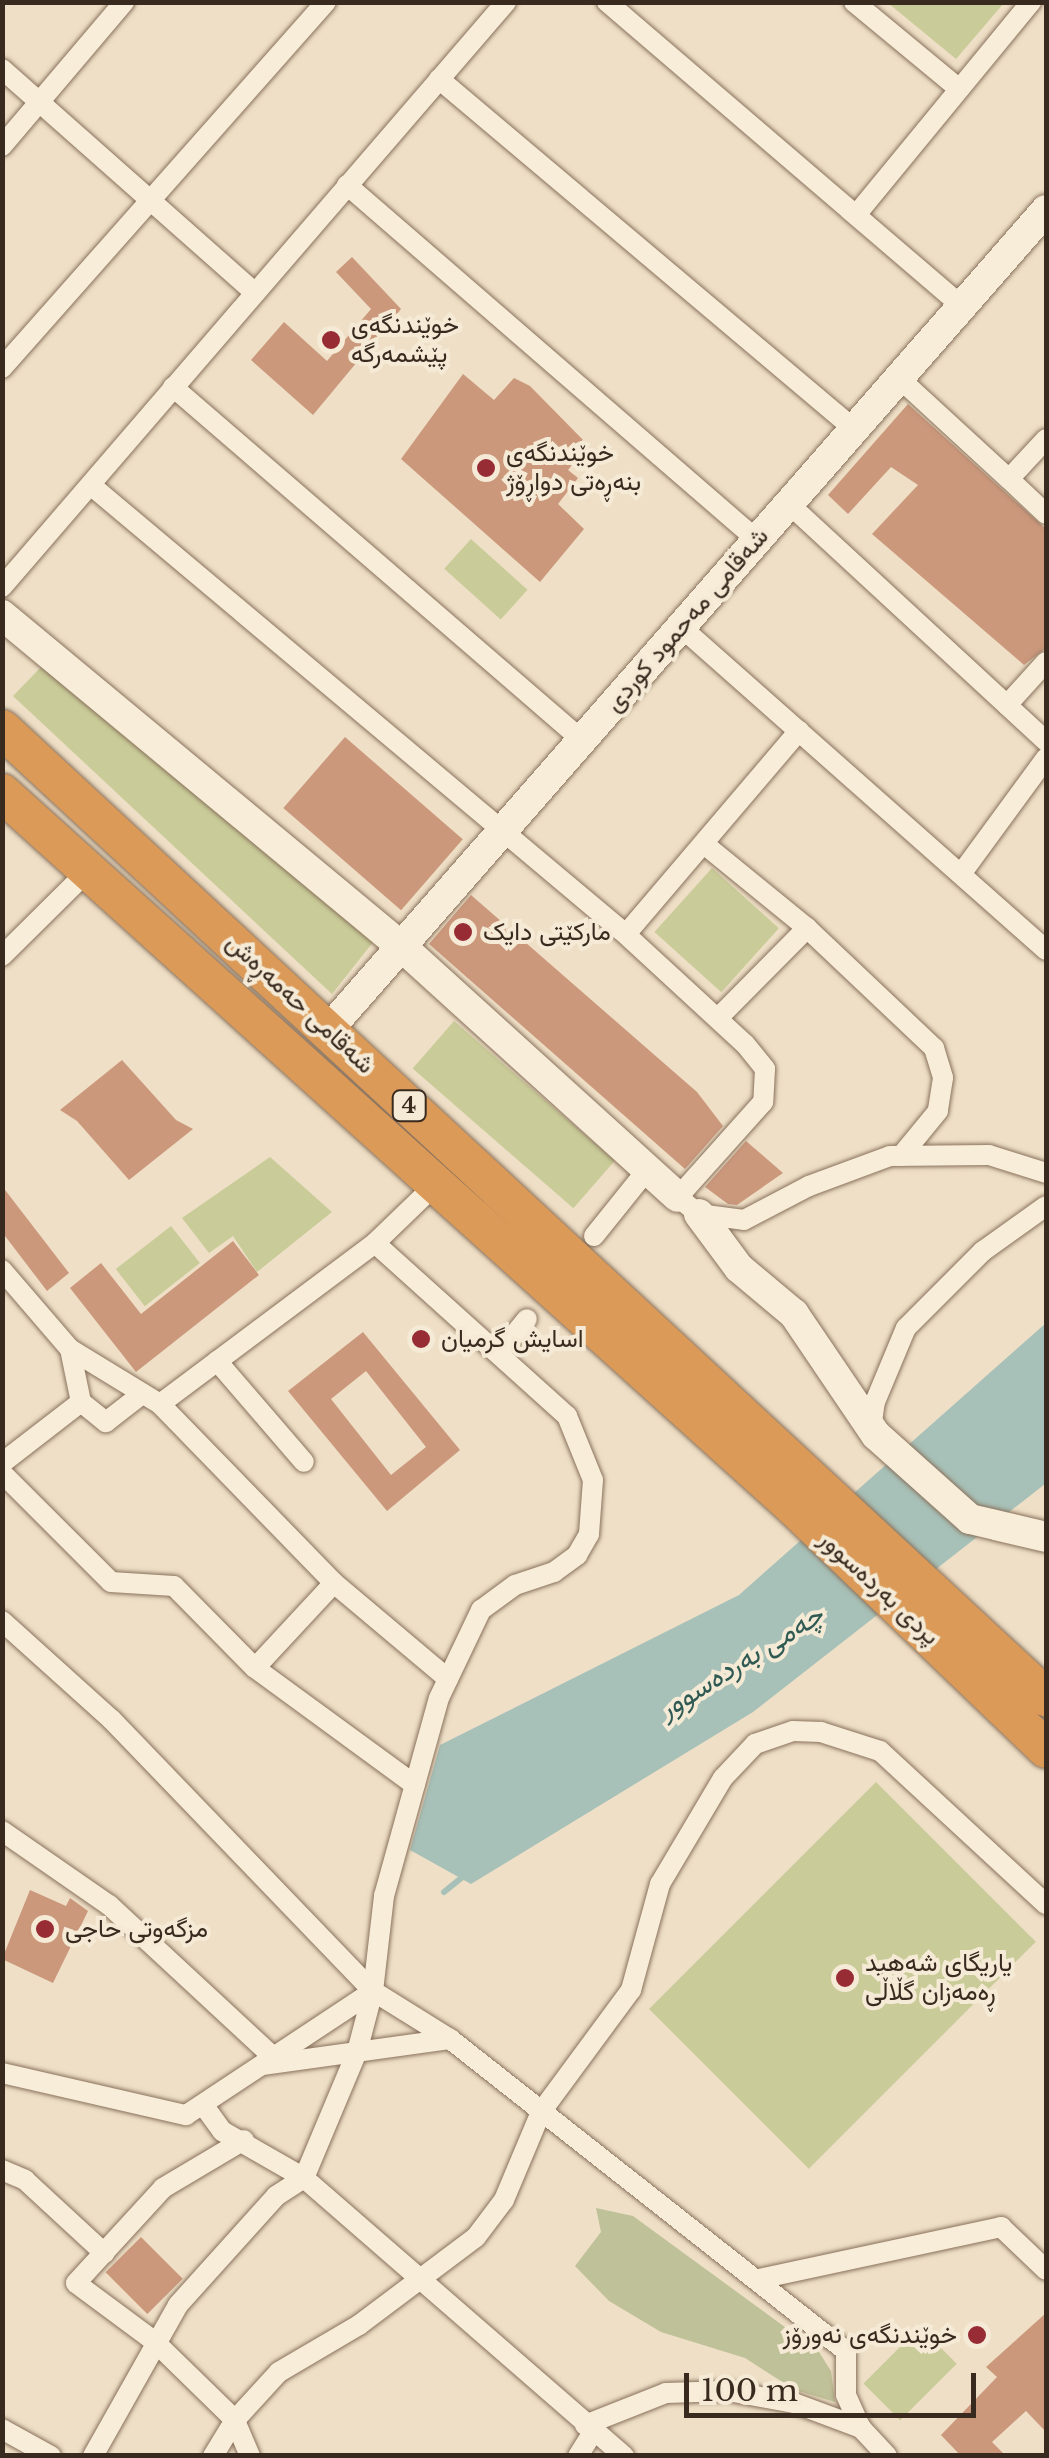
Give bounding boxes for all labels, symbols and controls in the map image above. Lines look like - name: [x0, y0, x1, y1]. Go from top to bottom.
- place label: خوێندنگەی پێشمەرگە: [351, 311, 459, 370]
- marker: خوێندنگەی پێشمەرگە: [320, 329, 342, 351]
- place label: خوێندنگەی بنەڕەتی دواڕۆژ: [506, 439, 641, 498]
- marker: خوێندنگەی بنەڕەتی دواڕۆژ: [475, 457, 497, 479]
- street label: شەقامی مەحمود کوردی: [599, 522, 775, 718]
- place label: مارکێتی دایک: [483, 917, 611, 947]
- marker: مارکێتی دایک: [452, 921, 474, 943]
- street label: شەقامی حەمەڕەش: [220, 928, 380, 1080]
- road number: 4: [392, 1089, 426, 1123]
- place label: اسايش گرميان: [441, 1324, 584, 1354]
- marker: اسايش گرميان: [410, 1328, 432, 1350]
- street label: پردی بەردەسوور: [812, 1524, 946, 1652]
- water label: چەمی بەردەسوور: [652, 1598, 830, 1726]
- place label: مزگەوتی حاجی: [65, 1914, 208, 1944]
- marker: مزگەوتی حاجی: [34, 1918, 56, 1940]
- place label: یاریگای شەهید ڕەمەزان گڵاڵی: [865, 1949, 1012, 2008]
- marker: یاریگای شەهید ڕەمەزان گڵاڵی: [834, 1967, 856, 1989]
- place label: خوێندنگەی نەورۆز: [783, 2320, 957, 2350]
- marker: خوێندنگەی نەورۆز: [966, 2324, 988, 2346]
- scale bar: [689, 2353, 982, 2415]
- text: 100 m: [701, 2372, 798, 2409]

